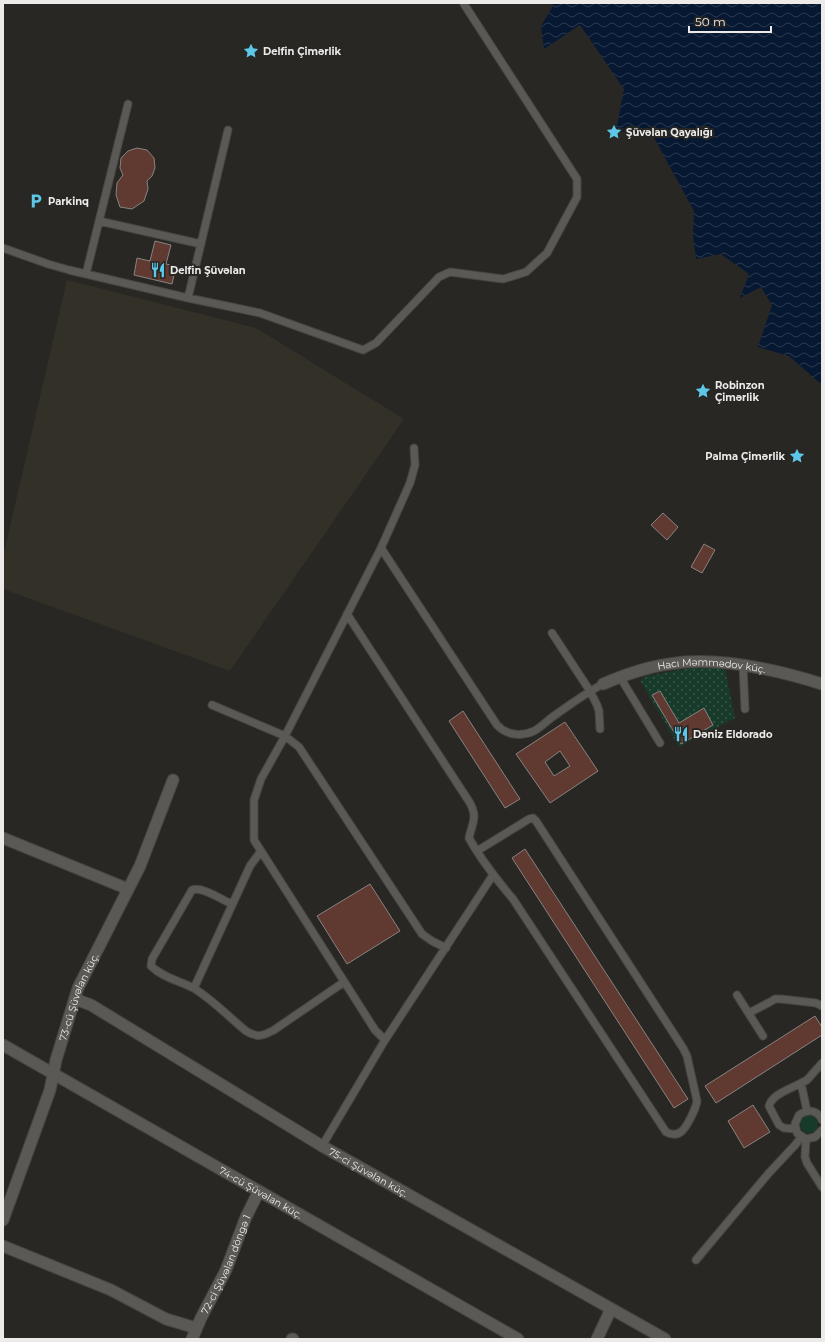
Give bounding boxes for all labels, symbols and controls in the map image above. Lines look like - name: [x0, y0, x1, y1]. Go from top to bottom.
- scale bar: [689, 8, 771, 34]
- text: 50 m: [695, 14, 726, 29]
- place icon: Delfin Çimərlik: [242, 42, 260, 60]
- place label: Delfin Çimərlik: [263, 45, 342, 58]
- place icon: Şüvəlan Qayalığı: [605, 123, 623, 141]
- place label: Şüvəlan Qayalığı: [626, 126, 713, 139]
- parking icon: Parkinq: [27, 192, 45, 210]
- place label: Parkinq: [48, 195, 89, 208]
- restaurant icon: Delfin Şüvəlan: [149, 261, 167, 279]
- place label: Delfin Şüvəlan: [170, 264, 246, 277]
- place label: Robinzon Çimərlik: [715, 379, 765, 404]
- place icon: Robinzon Çimərlik: [694, 382, 712, 400]
- place icon: Palma Çimərlik: [788, 447, 806, 465]
- place label: Palma Çimərlik: [705, 450, 785, 463]
- street label: Hacı Məmmədov küç.: [656, 655, 767, 676]
- restaurant icon: Dəniz Eldorado: [672, 725, 690, 743]
- place label: Dəniz Eldorado: [693, 728, 773, 741]
- street label: 73-cü Şüvəlan küç.: [56, 951, 101, 1042]
- street label: 75-ci Şüvəlan küç.: [326, 1145, 410, 1200]
- street label: 74-cü Şüvəlan küç.: [217, 1163, 305, 1221]
- street label: 72-ci Şüvəlan döngə 1: [198, 1212, 253, 1316]

